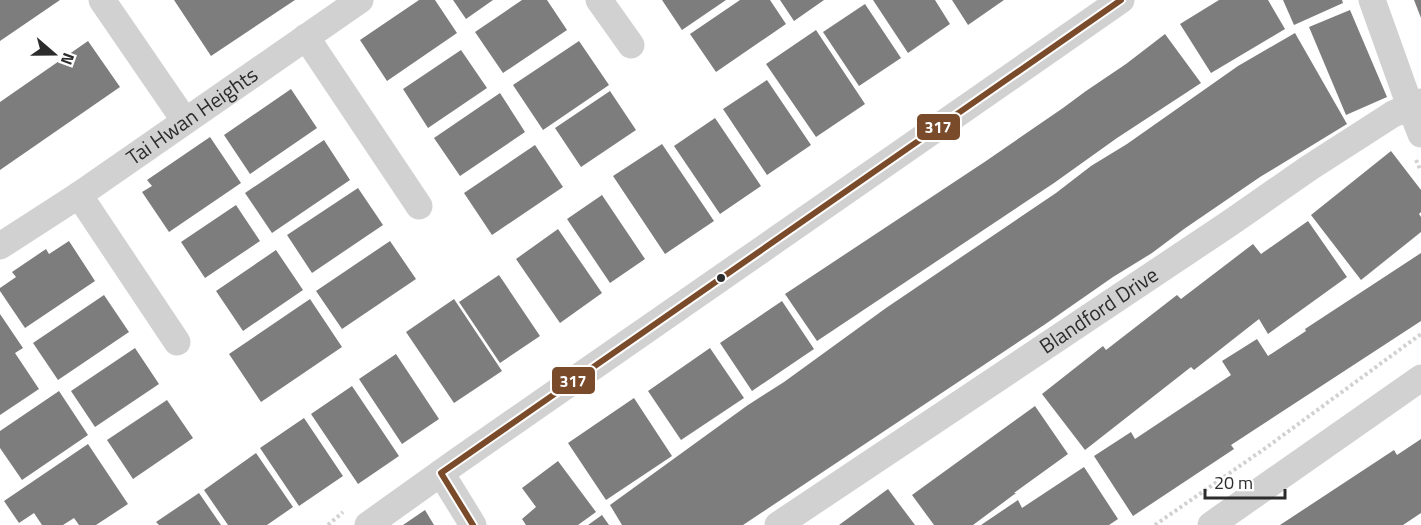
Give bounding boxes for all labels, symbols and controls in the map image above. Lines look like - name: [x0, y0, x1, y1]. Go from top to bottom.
- north arrow: [24, 24, 84, 84]
- text: N: [55, 50, 81, 68]
- street label: Tai Hwan Heights: [119, 58, 264, 173]
- line badge: 317: [916, 113, 961, 141]
- text: 317: [925, 115, 951, 139]
- street label: Blandford Drive: [1032, 258, 1164, 361]
- unlabelled marker: [715, 272, 727, 284]
- line badge: 317: [551, 366, 596, 395]
- text: 317: [560, 369, 586, 393]
- scale bar: [1205, 462, 1284, 500]
- text: 20 m: [1214, 469, 1253, 496]

